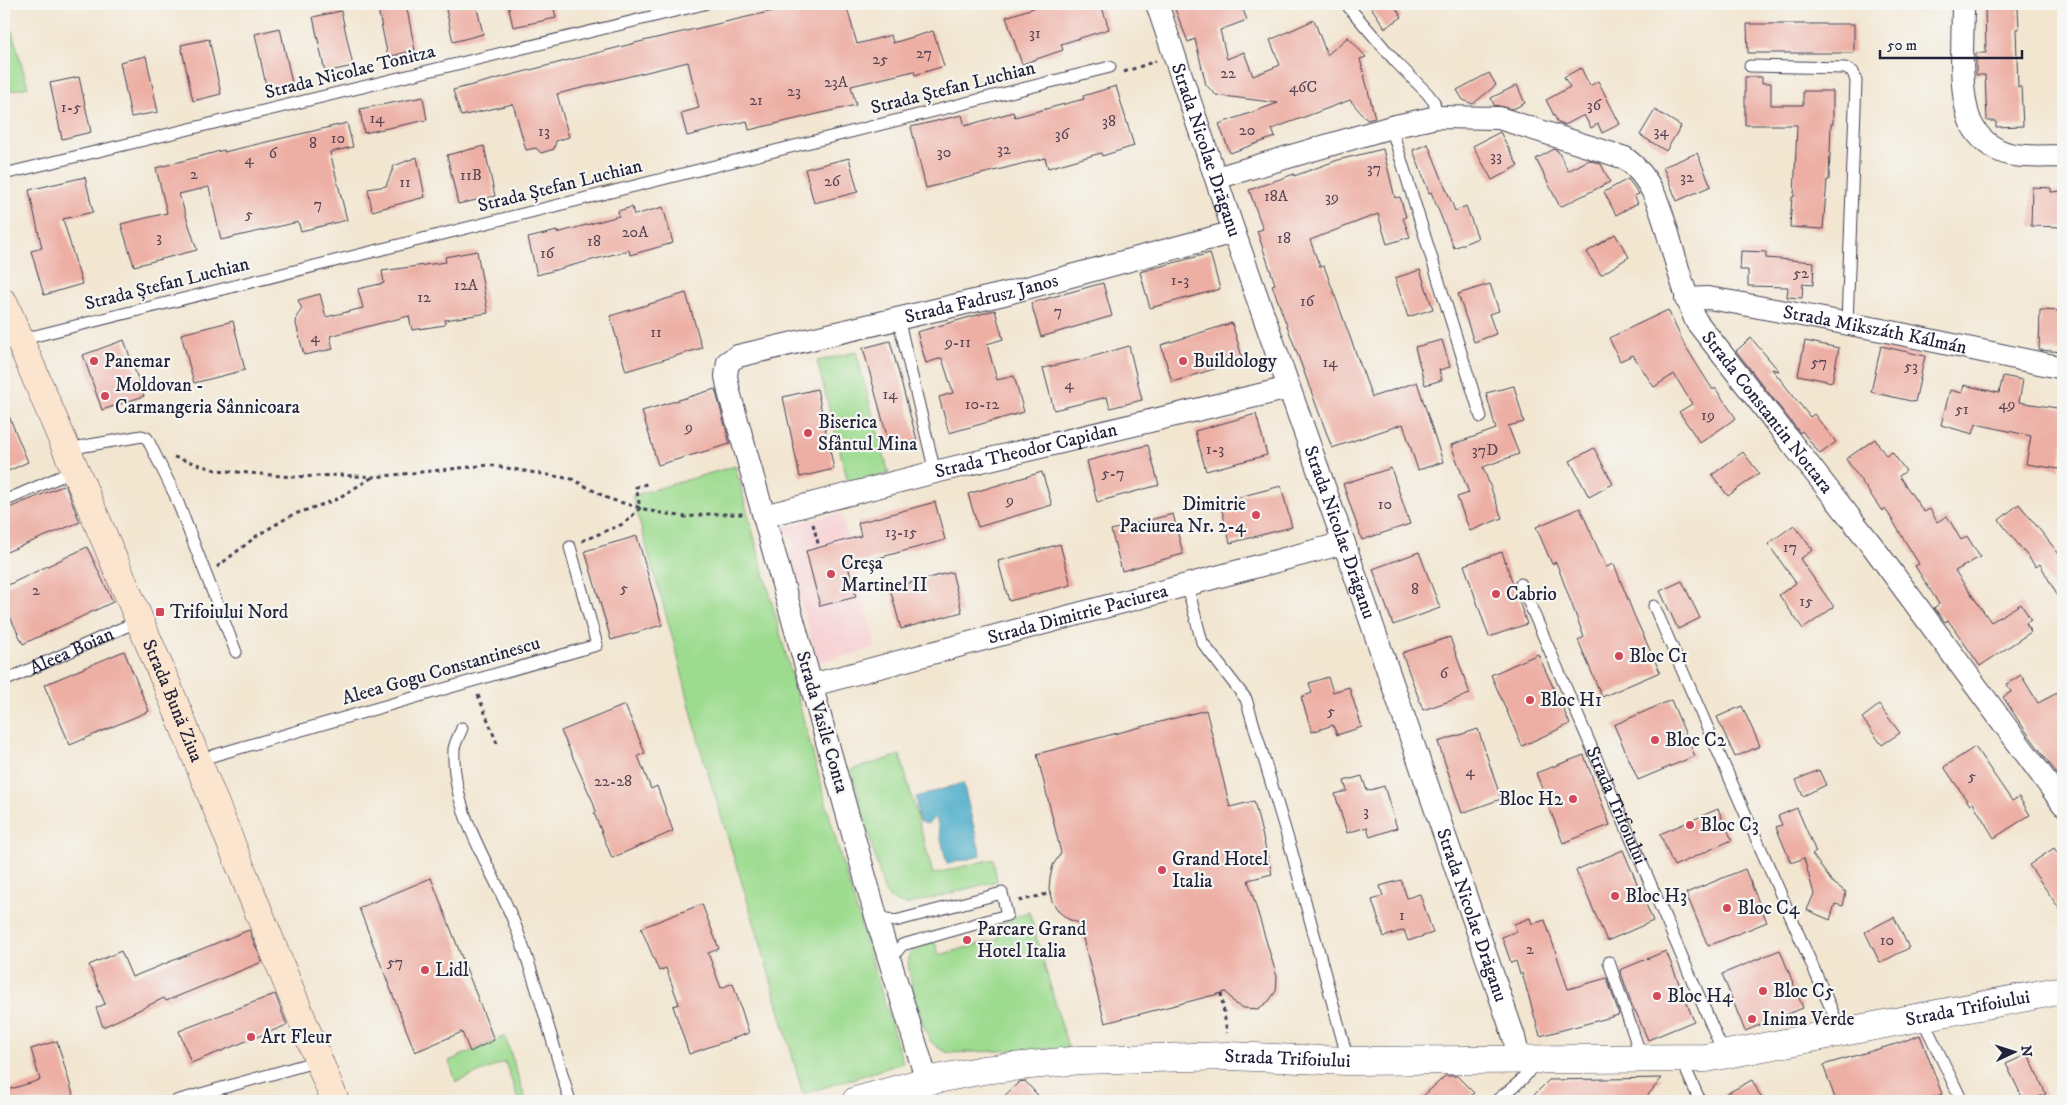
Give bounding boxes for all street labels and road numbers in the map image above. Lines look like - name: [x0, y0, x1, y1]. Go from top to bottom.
- street label: Strada Nicolae Tonitza: [262, 40, 438, 104]
- street label: Strada Ștefan Luchian: [868, 56, 1038, 120]
- street label: Strada Nicolae Drăganu: [1166, 60, 1246, 240]
- street label: Strada Ștefan Luchian: [475, 154, 645, 218]
- street label: Strada Ștefan Luchian: [82, 252, 252, 316]
- street label: Strada Fadrusz Janos: [902, 268, 1061, 328]
- street label: Strada Mikszáth Kálmán: [1781, 300, 1969, 359]
- street label: Strada Constantin Nottara: [1697, 326, 1838, 498]
- street label: Strada Theodor Capidan: [932, 418, 1119, 483]
- street label: Strada Nicolae Drăganu: [1299, 443, 1381, 622]
- street label: Strada Dimitrie Paciurea: [985, 579, 1170, 649]
- street label: Aleea Boian: [26, 622, 117, 680]
- street label: Aleea Gogu Constantinescu: [339, 632, 543, 710]
- street label: Strada Bună Ziua: [137, 636, 208, 765]
- street label: Strada Vasile Conta: [791, 648, 853, 796]
- street label: Strada Trifoiului: [1581, 743, 1652, 868]
- street label: Strada Nicolae Drăganu: [1432, 825, 1512, 1005]
- street label: Strada Trifoiului: [1904, 985, 2032, 1031]
- street label: Strada Trifoiului: [1224, 1044, 1351, 1073]

